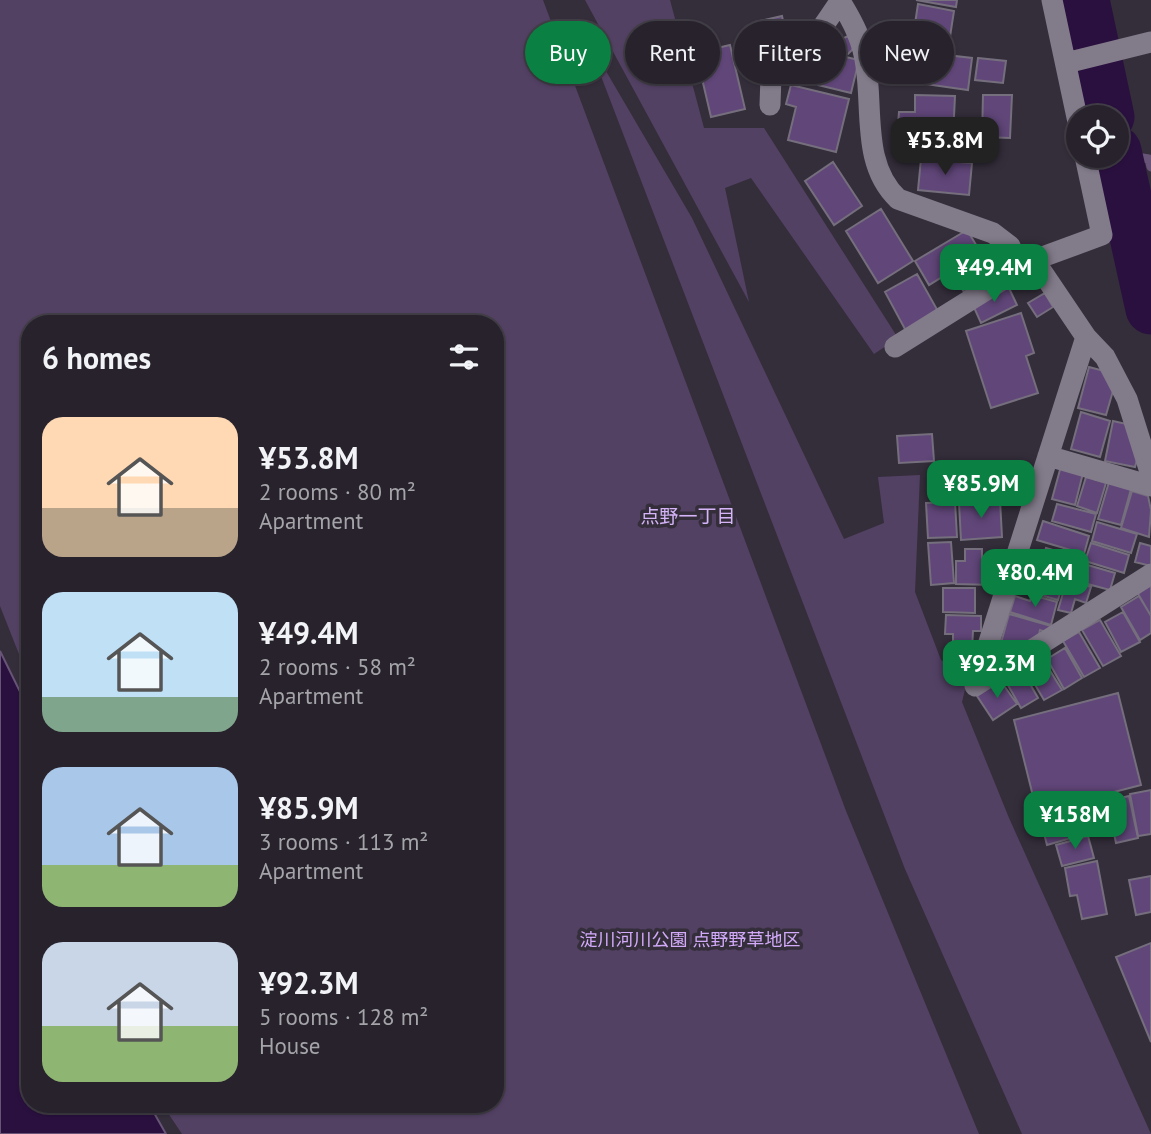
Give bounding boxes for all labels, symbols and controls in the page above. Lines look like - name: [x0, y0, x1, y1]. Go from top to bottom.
- chip: Buy: [525, 21, 611, 84]
- chip: Rent: [625, 21, 720, 84]
- chip: Filters: [734, 21, 846, 84]
- chip: New: [860, 21, 954, 84]
- map controls: [1066, 105, 1129, 168]
- button: locate: [1066, 105, 1129, 168]
- pin: ¥53.8M: [888, 118, 1002, 177]
- text: ¥53.8M: [907, 125, 983, 154]
- pin: ¥49.4M: [937, 244, 1051, 304]
- text: ¥49.4M: [956, 252, 1032, 281]
- text: 6 homes: [42, 338, 151, 377]
- icon: filters: [445, 338, 483, 376]
- text: ¥53.8M: [259, 438, 358, 477]
- icon: home: [98, 445, 182, 529]
- pin: ¥85.9M: [924, 461, 1038, 520]
- text: ¥85.9M: [943, 468, 1019, 497]
- text: 2 rooms · 80 m²: [259, 477, 416, 506]
- district label: 点野一丁目: [640, 504, 736, 528]
- text: Apartment: [259, 506, 363, 535]
- pin: ¥80.4M: [978, 550, 1092, 609]
- text: ¥80.4M: [997, 557, 1073, 586]
- text: ¥49.4M: [259, 613, 358, 652]
- icon: home: [98, 620, 182, 704]
- pin: ¥92.3M: [940, 640, 1054, 700]
- text: ¥92.3M: [959, 648, 1035, 677]
- text: 2 rooms · 58 m²: [259, 652, 416, 681]
- text: Apartment: [259, 681, 363, 710]
- text: ¥85.9M: [259, 788, 358, 827]
- pin: ¥158M: [1026, 792, 1124, 851]
- icon: home: [98, 795, 182, 879]
- text: ¥158M: [1040, 799, 1110, 828]
- text: 3 rooms · 113 m²: [259, 827, 428, 856]
- text: Apartment: [259, 856, 363, 885]
- park label: 淀川河川公園 点野野草地区: [580, 928, 800, 951]
- text: ¥92.3M: [259, 963, 358, 1002]
- icon: home: [98, 970, 182, 1054]
- text: 5 rooms · 128 m²: [259, 1002, 428, 1031]
- text: House: [259, 1031, 321, 1060]

